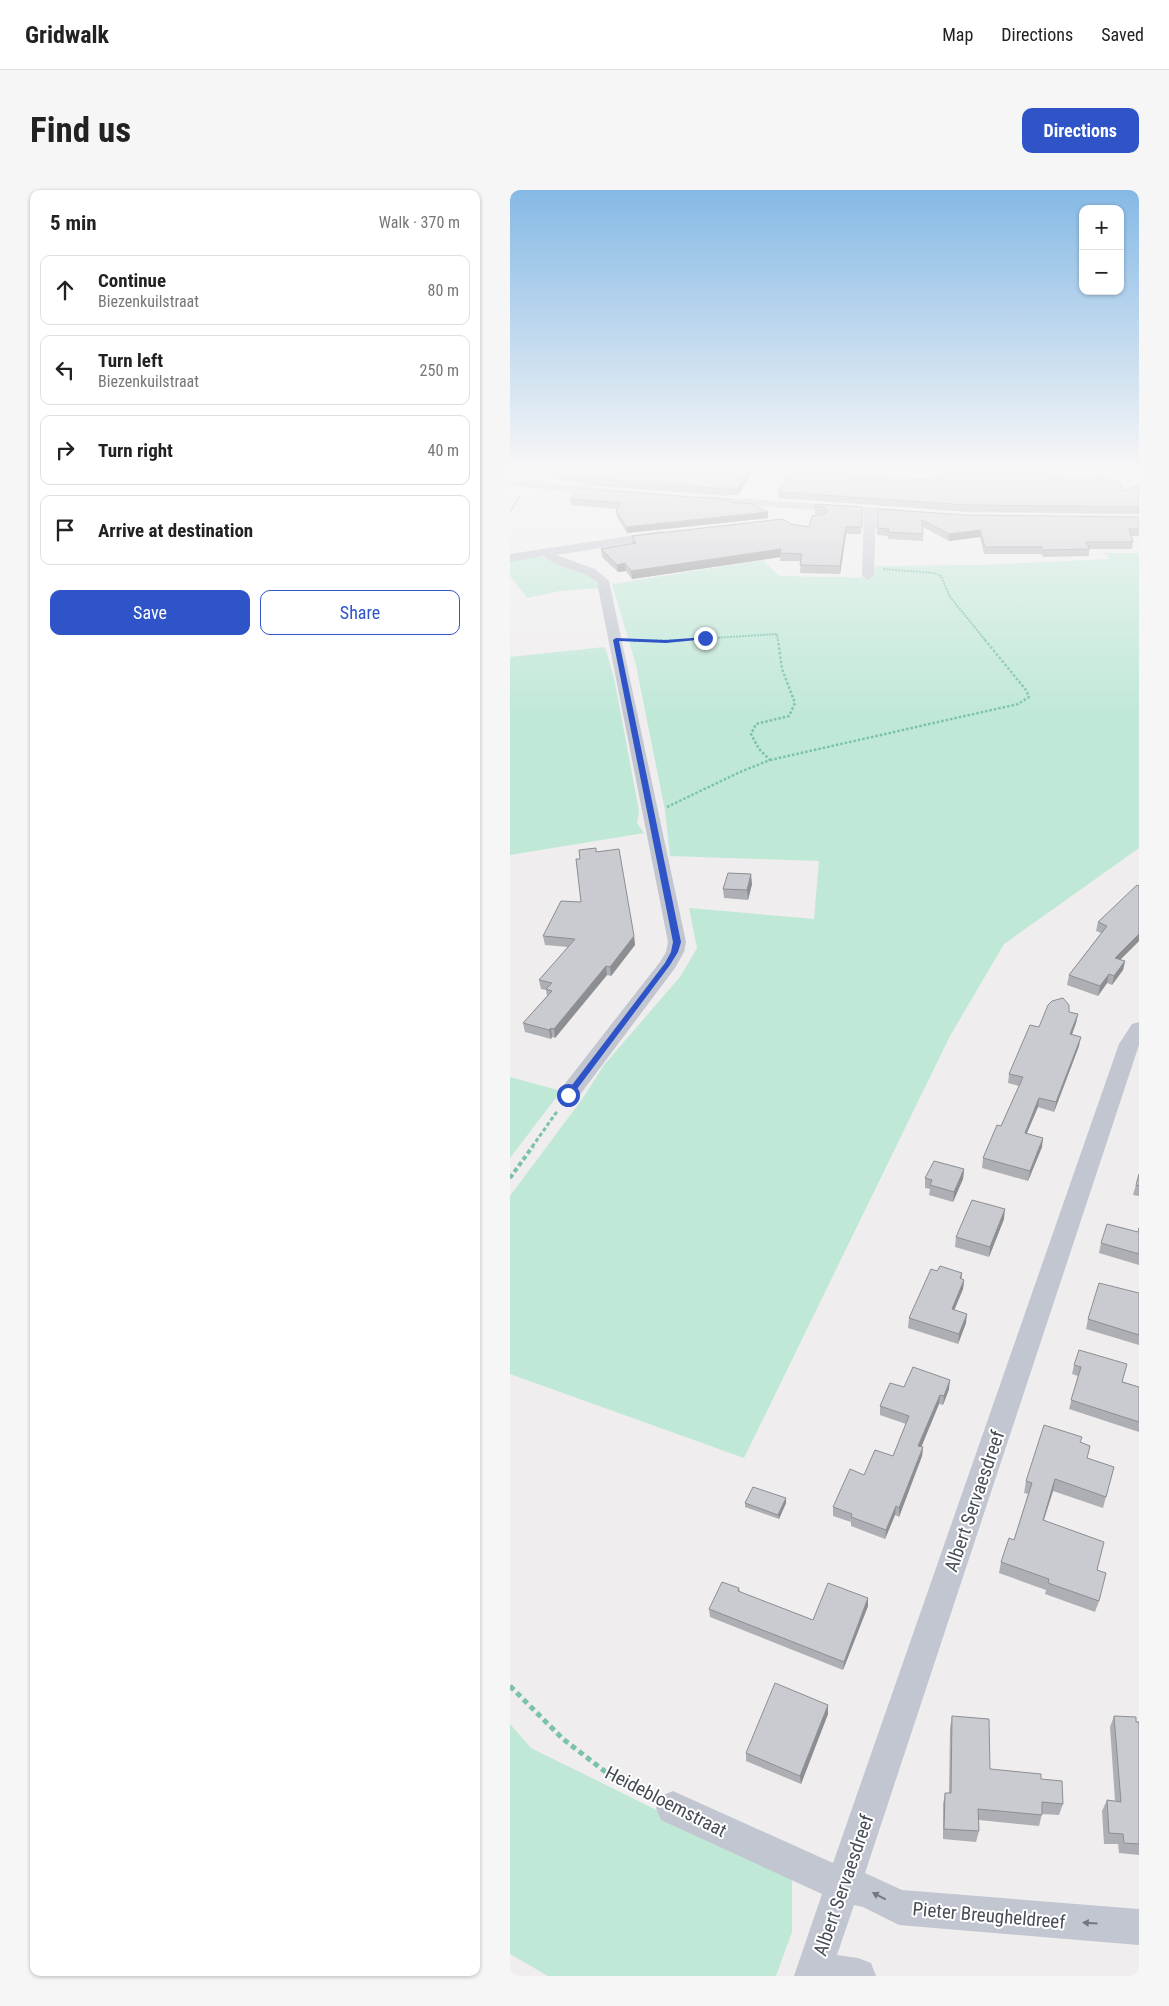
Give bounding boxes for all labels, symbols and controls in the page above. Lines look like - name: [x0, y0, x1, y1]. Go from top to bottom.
- text: Gridwalk: [25, 21, 109, 49]
- text: Map: [942, 24, 973, 45]
- text: Directions: [1001, 24, 1073, 45]
- text: Saved: [1101, 24, 1144, 45]
- button: Directions: [1022, 108, 1139, 153]
- text: Find us: [30, 110, 131, 151]
- map controls: [1079, 205, 1124, 295]
- button: +: [1079, 205, 1124, 250]
- text: 5 min: [50, 211, 97, 235]
- text: Walk · 370 m: [379, 213, 460, 232]
- button: −: [1079, 250, 1124, 295]
- text: Continue: [98, 269, 166, 292]
- icon: ahead: [51, 276, 79, 304]
- text: 80 m: [427, 281, 459, 300]
- text: Biezenkuilstraat: [98, 292, 199, 311]
- text: Turn left: [98, 349, 163, 372]
- icon: left: [51, 356, 79, 384]
- text: 250 m: [420, 361, 459, 380]
- text: Biezenkuilstraat: [98, 372, 199, 391]
- icon: right: [51, 436, 79, 464]
- text: Turn right: [98, 439, 173, 462]
- text: 40 m: [427, 441, 459, 460]
- icon: arrive: [51, 516, 79, 544]
- text: Arrive at destination: [98, 519, 253, 542]
- button: Save: [50, 590, 250, 635]
- button: Share: [260, 590, 460, 635]
- route end: [694, 627, 717, 650]
- route start: [557, 1084, 580, 1107]
- street label: Albert Servaesdreef: [939, 1427, 1009, 1575]
- street label: Heidebloemstraat: [601, 1761, 730, 1842]
- street label: Albert Servaesdreef: [808, 1811, 878, 1959]
- one-way arrow: [871, 1892, 886, 1900]
- street label: Pieter Breugheldreef: [912, 1897, 1066, 1934]
- one-way arrow: [1082, 1919, 1098, 1927]

